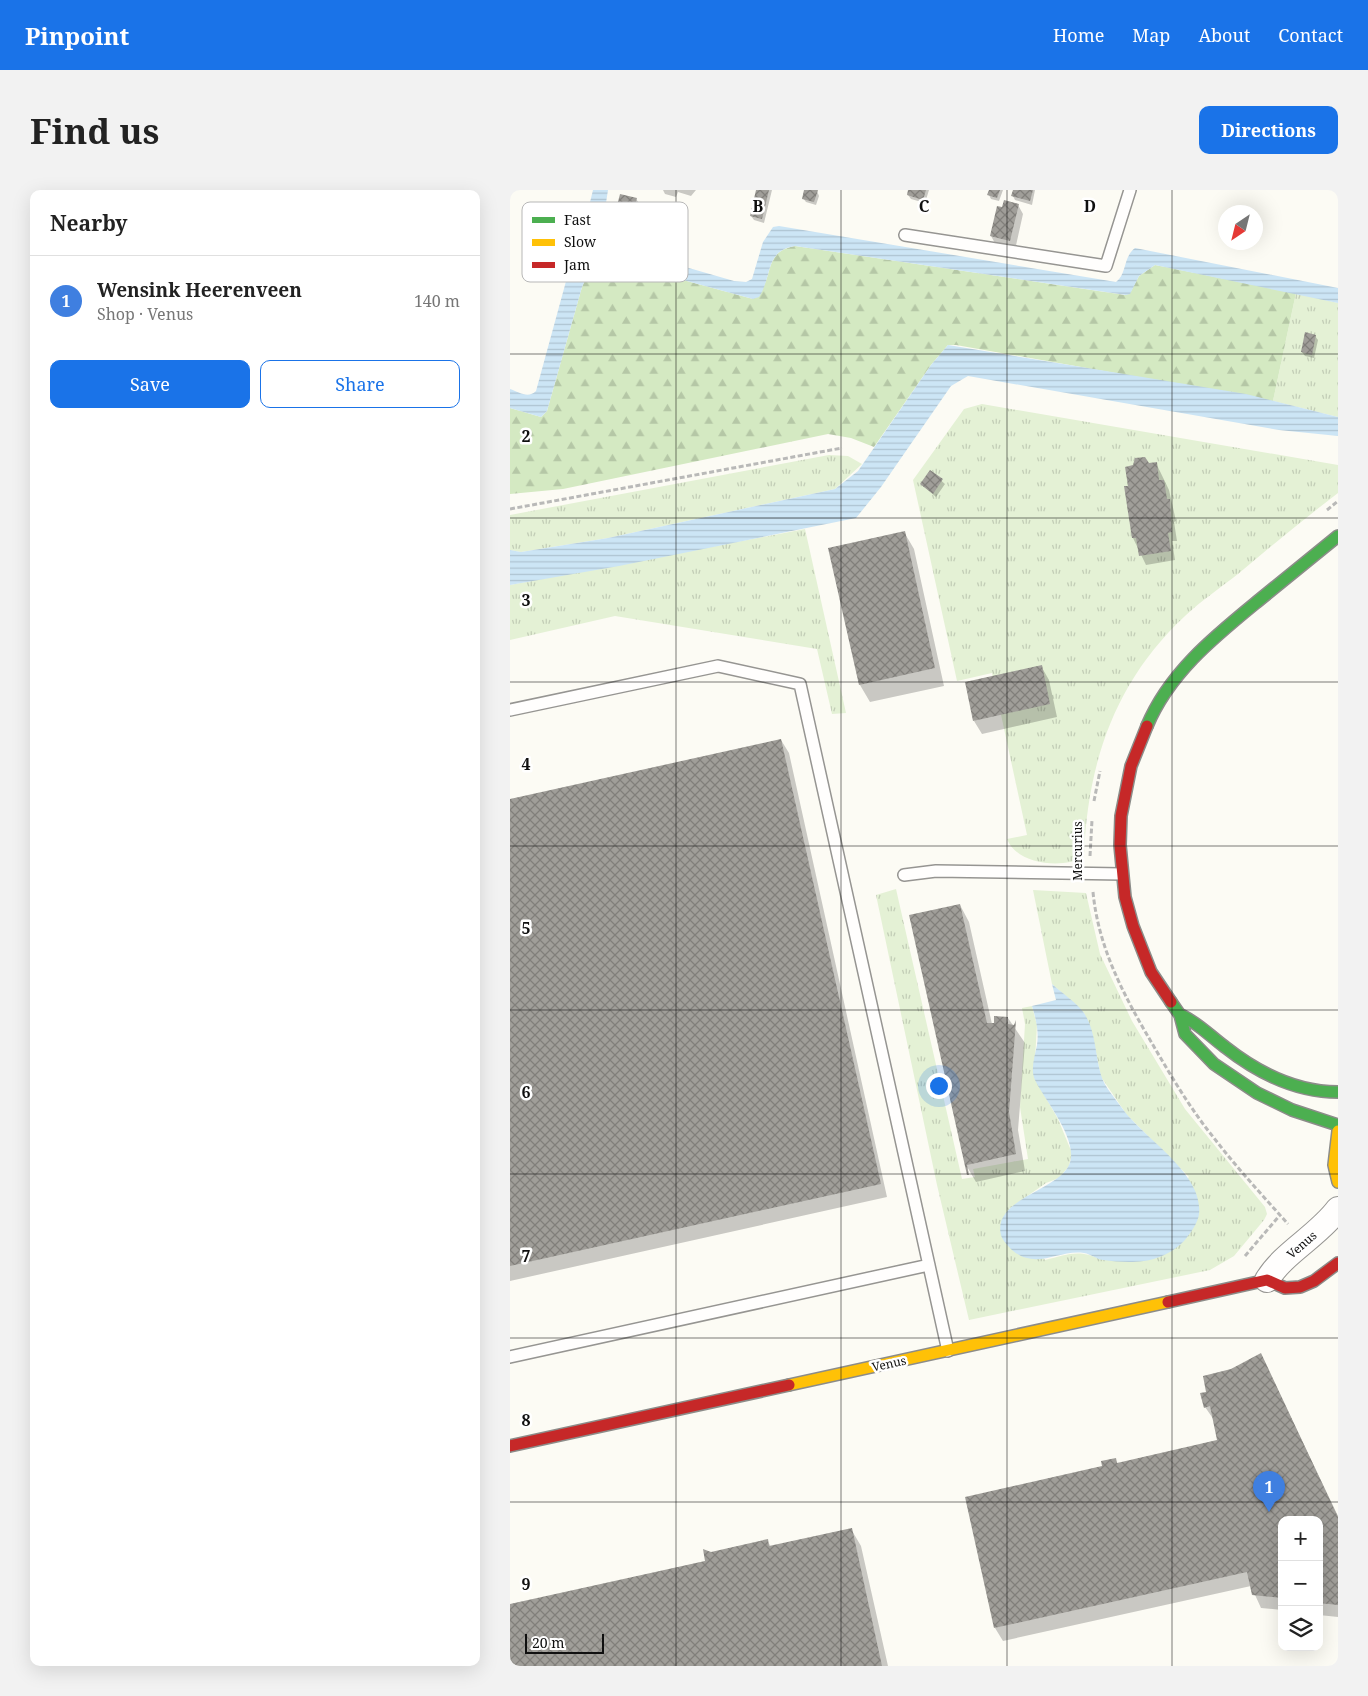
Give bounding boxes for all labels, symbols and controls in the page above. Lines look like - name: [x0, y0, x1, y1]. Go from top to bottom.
- text: Pinpoint: [25, 19, 129, 52]
- text: Home: [1053, 23, 1104, 47]
- text: Map: [1132, 23, 1170, 47]
- text: About: [1198, 23, 1250, 47]
- text: Contact: [1278, 23, 1343, 47]
- button: Directions: [1199, 106, 1338, 154]
- text: Find us: [30, 107, 159, 154]
- text: B: [753, 195, 764, 217]
- text: C: [919, 195, 930, 217]
- text: D: [1084, 195, 1096, 217]
- legend: [522, 202, 688, 282]
- north arrow: [1218, 205, 1263, 250]
- text: Nearby: [50, 209, 128, 237]
- text: Fast: [564, 210, 591, 229]
- text: Slow: [564, 232, 597, 251]
- text: Jam: [563, 255, 590, 274]
- text: Wensink Heerenveen: [97, 277, 302, 303]
- text: 1: [61, 290, 71, 312]
- text: 140 m: [414, 290, 460, 312]
- text: Shop · Venus: [97, 303, 193, 325]
- button: Save: [50, 360, 250, 408]
- button: Share: [260, 360, 460, 408]
- text: 2: [521, 425, 531, 447]
- text: 3: [521, 589, 531, 611]
- text: 4: [521, 753, 531, 775]
- street label: Mercurius: [1069, 821, 1086, 881]
- text: 5: [521, 917, 531, 939]
- your location: [926, 1073, 952, 1099]
- text: 6: [521, 1081, 531, 1103]
- street label: Venus: [1283, 1227, 1320, 1262]
- text: 7: [521, 1245, 531, 1267]
- street label: Venus: [870, 1352, 908, 1375]
- text: 8: [521, 1409, 531, 1431]
- pin: 1: [1253, 1471, 1285, 1512]
- map controls: [1278, 1516, 1323, 1651]
- button: +: [1278, 1516, 1323, 1561]
- button: −: [1278, 1561, 1323, 1606]
- text: 9: [521, 1573, 531, 1595]
- button: layers: [1278, 1606, 1323, 1651]
- scale bar: [525, 1631, 604, 1654]
- text: 20 m: [532, 1633, 565, 1652]

